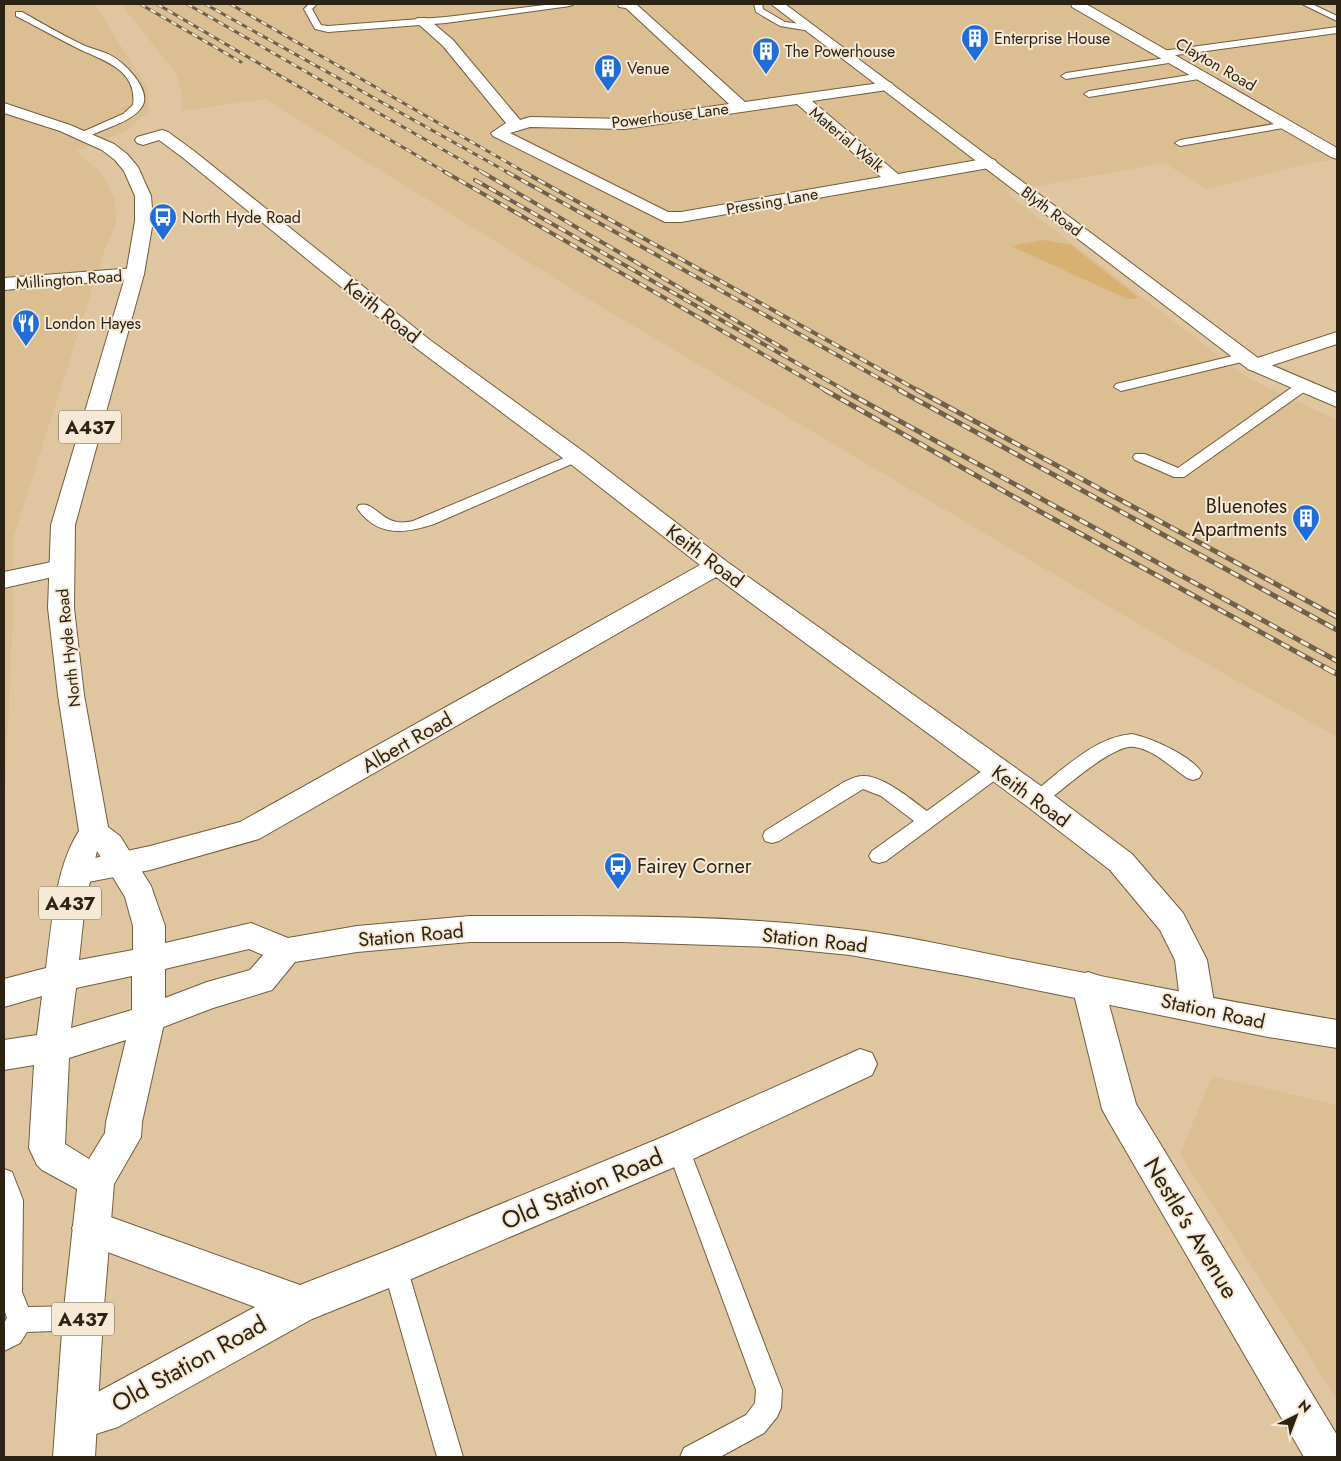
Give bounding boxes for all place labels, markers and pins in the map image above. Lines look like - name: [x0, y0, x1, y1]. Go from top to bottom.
- building icon: Enterprise House: [960, 23, 990, 62]
- place label: Enterprise House: [994, 27, 1110, 50]
- building icon: The Powerhouse: [751, 36, 781, 75]
- place label: The Powerhouse: [785, 40, 895, 63]
- building icon: Venue: [593, 53, 623, 92]
- place label: Venue: [627, 57, 670, 80]
- bus stop icon: North Hyde Road: [148, 202, 178, 241]
- place label: North Hyde Road: [182, 206, 301, 229]
- restaurant icon: London Hayes: [11, 308, 41, 347]
- place label: London Hayes: [45, 312, 141, 335]
- place label: Bluenotes Apartments: [1192, 492, 1287, 544]
- building icon: Bluenotes Apartments: [1291, 503, 1321, 542]
- bus stop icon: Fairey Corner: [603, 851, 633, 890]
- place label: Fairey Corner: [637, 852, 752, 881]

